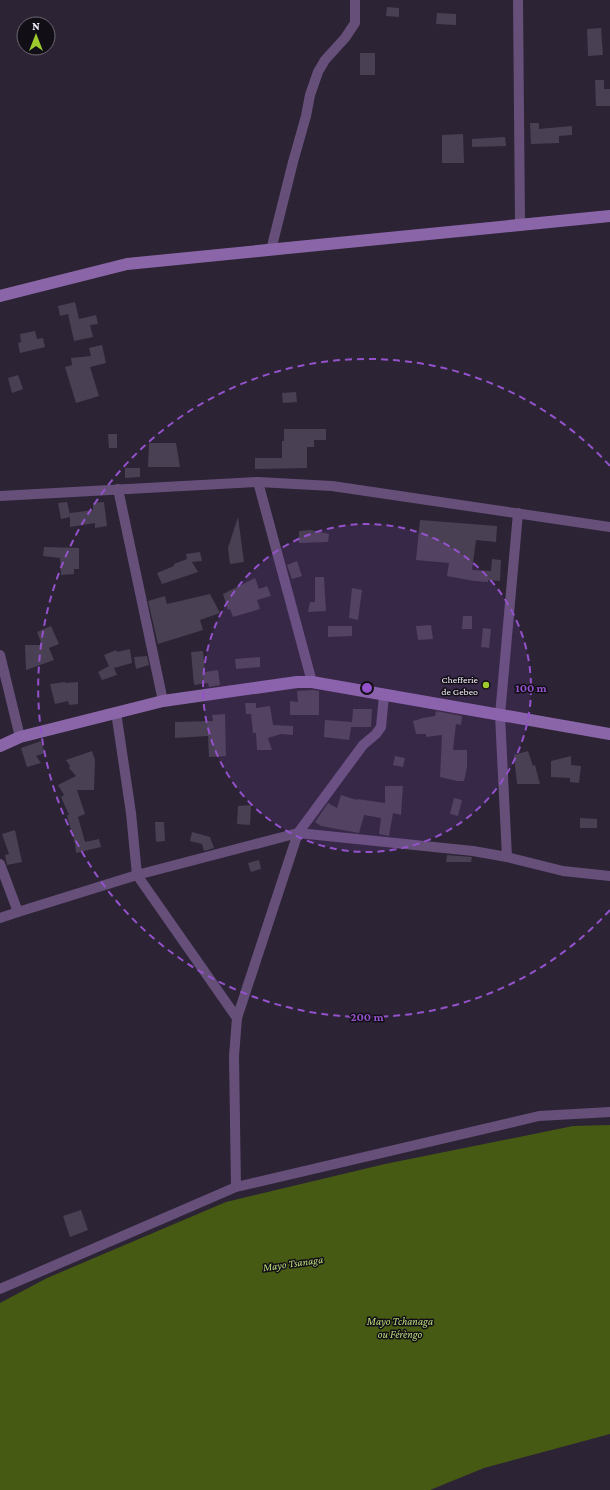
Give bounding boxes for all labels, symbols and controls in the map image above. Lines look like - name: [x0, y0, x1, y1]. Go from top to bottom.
- north arrow: [16, 16, 56, 56]
- text: N: [32, 20, 40, 32]
- place label: Chefferie de Gebeo: [441, 674, 479, 697]
- marker: Chefferie de Gebeo: [481, 680, 491, 690]
- centre of rings: [360, 681, 374, 695]
- text: 100 m: [515, 681, 548, 695]
- text: 200 m: [350, 1010, 384, 1024]
- water label: Mayo Tsanaga: [261, 1253, 324, 1274]
- water label: Mayo Tchanaga ou Férèngo: [366, 1315, 433, 1341]

